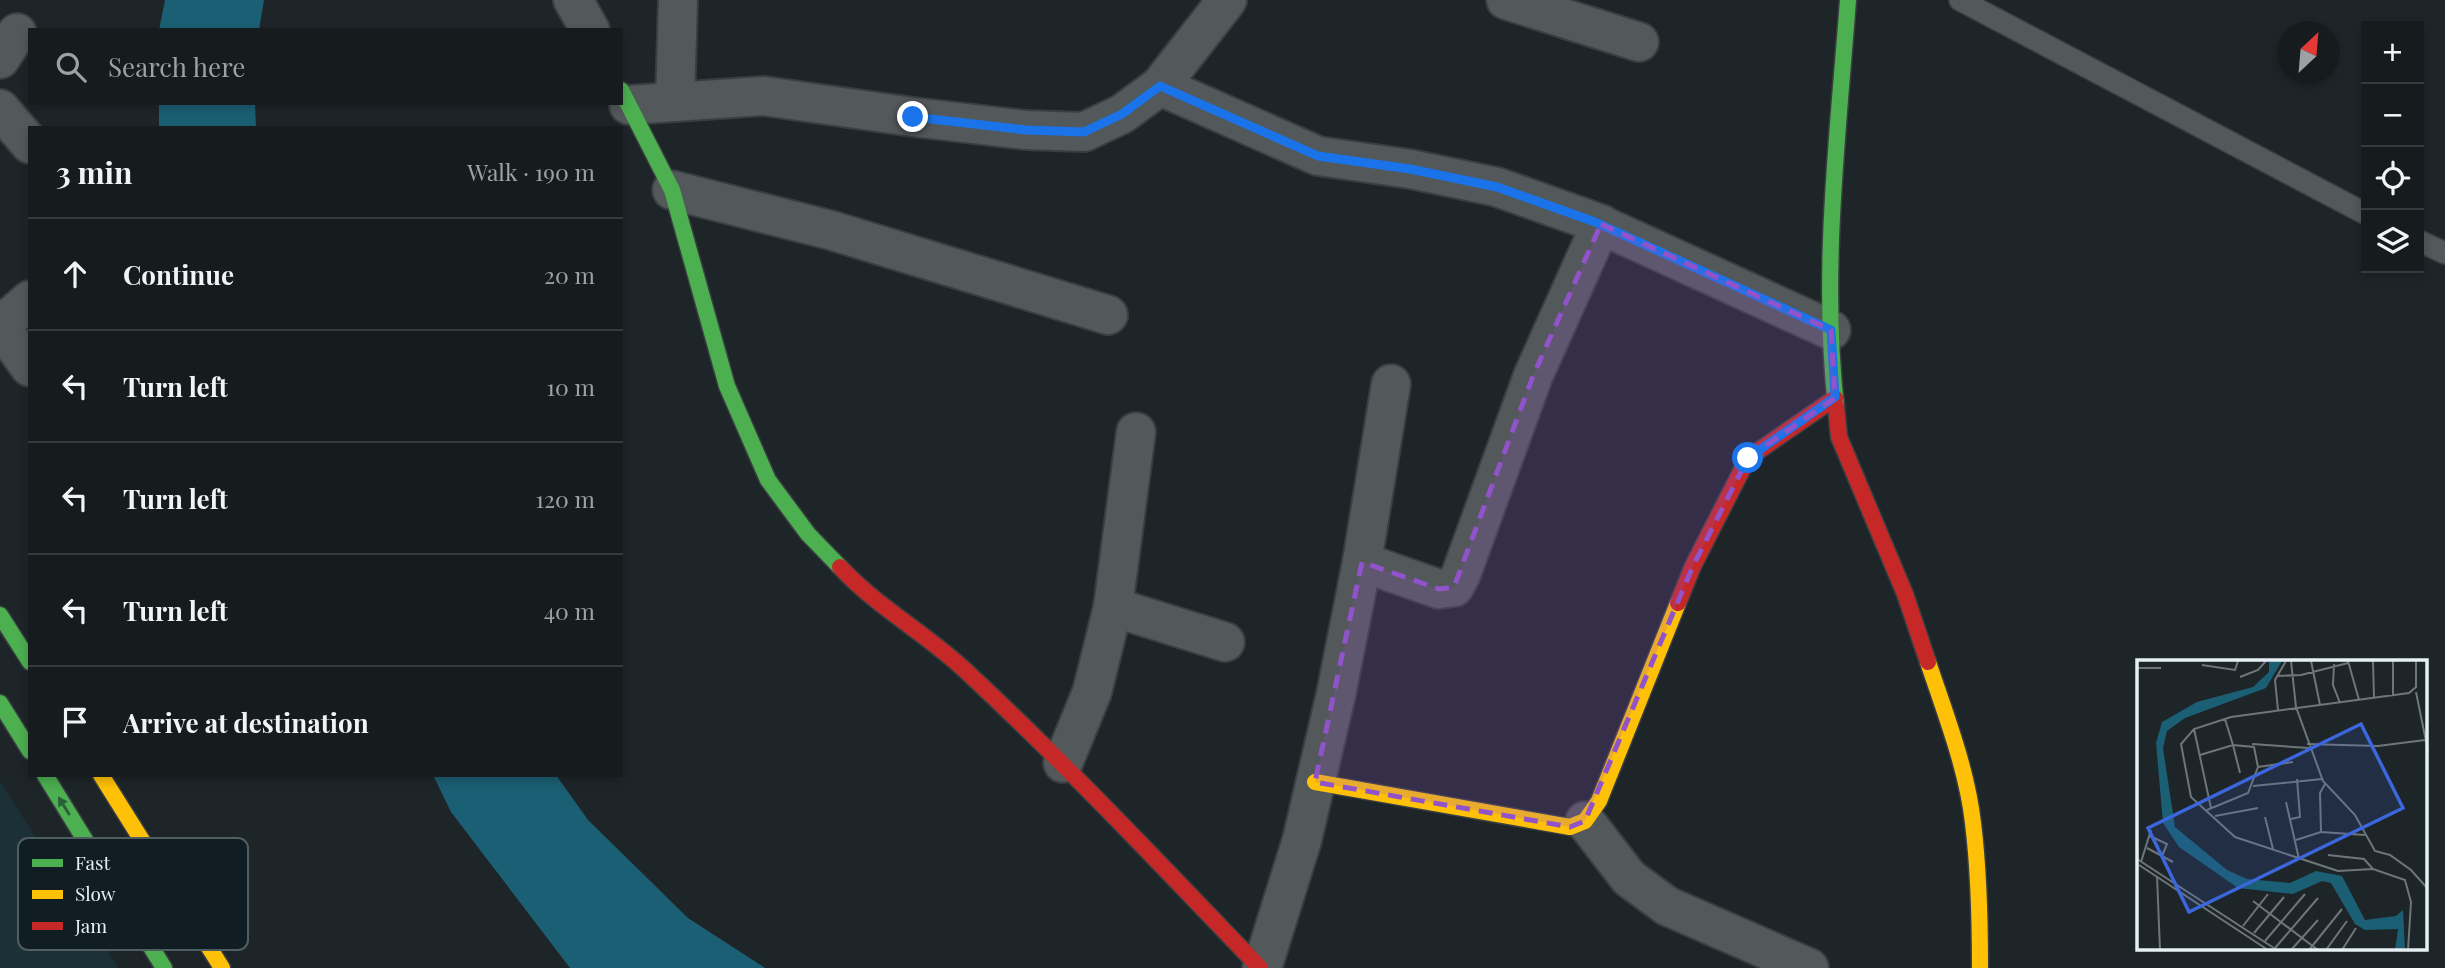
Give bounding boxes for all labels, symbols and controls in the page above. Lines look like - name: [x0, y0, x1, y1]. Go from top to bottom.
- north arrow: [2277, 21, 2340, 84]
- map controls: [2361, 21, 2424, 273]
- button: +: [2361, 21, 2424, 84]
- search box: [28, 28, 623, 105]
- icon: search: [52, 48, 90, 86]
- text: Search here: [108, 49, 245, 84]
- button: −: [2361, 84, 2424, 147]
- route end: [897, 101, 928, 132]
- button: locate: [2361, 147, 2424, 210]
- text: 3 min: [56, 152, 132, 192]
- text: Walk · 190 m: [467, 156, 595, 187]
- button: layers: [2361, 210, 2424, 273]
- icon: ahead: [56, 255, 94, 293]
- text: Continue: [123, 257, 234, 292]
- text: 20 m: [544, 259, 595, 290]
- icon: left: [56, 367, 94, 405]
- text: Turn left: [123, 369, 228, 404]
- text: 10 m: [547, 371, 595, 402]
- route start: [1732, 442, 1763, 473]
- icon: left: [56, 479, 94, 517]
- text: Turn left: [123, 481, 228, 516]
- text: 120 m: [536, 483, 595, 514]
- icon: left: [56, 591, 94, 629]
- text: Turn left: [123, 593, 228, 628]
- text: 40 m: [544, 595, 595, 626]
- inset map: [2137, 660, 2428, 950]
- icon: arrive: [56, 703, 94, 741]
- text: Arrive at destination: [123, 705, 369, 740]
- one-way arrow: [57, 796, 70, 815]
- legend: [18, 838, 248, 950]
- text: Fast: [75, 849, 111, 875]
- text: Slow: [75, 880, 116, 906]
- text: Jam: [74, 912, 107, 938]

